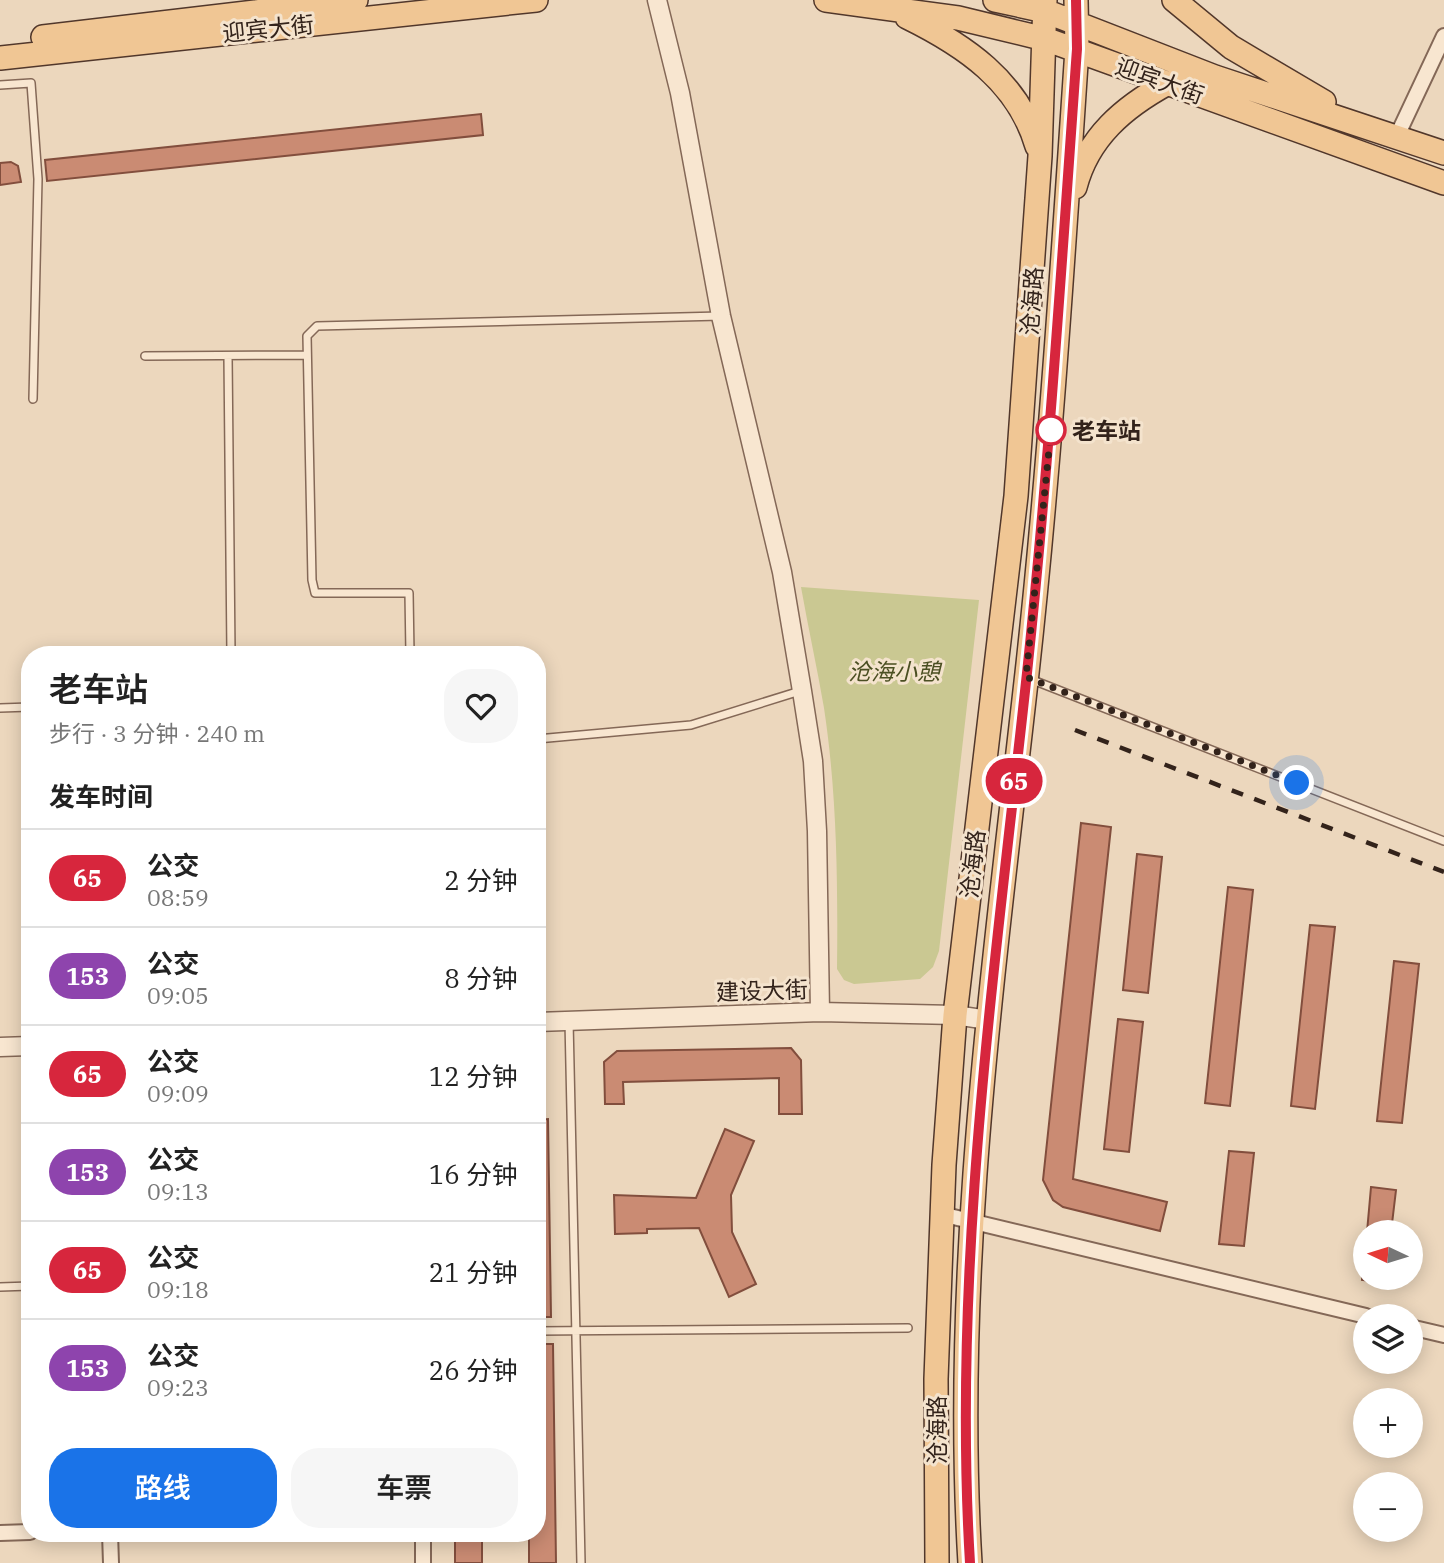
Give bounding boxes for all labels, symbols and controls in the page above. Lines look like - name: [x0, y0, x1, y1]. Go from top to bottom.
- street label: 迎宾大街: [221, 8, 315, 48]
- street label: 迎宾大街: [1112, 50, 1208, 110]
- street label: 沧海路: [1014, 266, 1048, 336]
- marker: 老车站: [1036, 415, 1066, 445]
- place label: 老车站: [1072, 415, 1141, 445]
- park label: 沧海小憩: [848, 656, 943, 686]
- text: 老车站: [49, 667, 148, 710]
- button: heart: [444, 669, 518, 743]
- text: 步行 · 3 分钟 · 240 m: [49, 718, 265, 748]
- line badge: 65: [982, 758, 1046, 804]
- text: 65: [1000, 765, 1028, 797]
- your location: [1279, 765, 1314, 800]
- text: 发车时间: [49, 779, 153, 813]
- street label: 沧海路: [953, 828, 991, 900]
- text: 公交: [147, 848, 199, 882]
- text: 65: [73, 862, 102, 894]
- text: 2 分钟: [444, 863, 518, 897]
- text: 08:59: [147, 882, 209, 912]
- text: 公交: [147, 946, 199, 980]
- text: 153: [66, 960, 109, 992]
- text: 8 分钟: [444, 961, 518, 995]
- street label: 建设大街: [716, 973, 808, 1007]
- text: 09:05: [147, 980, 209, 1010]
- text: 公交: [147, 1044, 199, 1078]
- text: 65: [73, 1058, 102, 1090]
- text: 12 分钟: [429, 1059, 518, 1093]
- text: 09:09: [147, 1078, 209, 1108]
- text: 公交: [147, 1142, 199, 1176]
- text: 153: [66, 1156, 109, 1188]
- text: 16 分钟: [429, 1157, 518, 1191]
- text: 09:13: [147, 1176, 209, 1206]
- north arrow: [1353, 1220, 1423, 1290]
- map controls: [1353, 1220, 1423, 1542]
- text: 公交: [147, 1240, 199, 1274]
- text: 65: [73, 1254, 102, 1286]
- text: 21 分钟: [429, 1255, 518, 1289]
- text: 09:18: [147, 1274, 209, 1304]
- button: layers: [1353, 1304, 1423, 1374]
- text: 公交: [147, 1338, 199, 1372]
- text: 153: [66, 1352, 109, 1384]
- text: 26 分钟: [429, 1353, 518, 1387]
- text: 09:23: [147, 1372, 209, 1402]
- button: +: [1353, 1388, 1423, 1458]
- street label: 沧海路: [921, 1396, 951, 1465]
- button: 路线: [49, 1448, 277, 1528]
- button: 车票: [291, 1448, 518, 1528]
- button: −: [1353, 1472, 1423, 1542]

